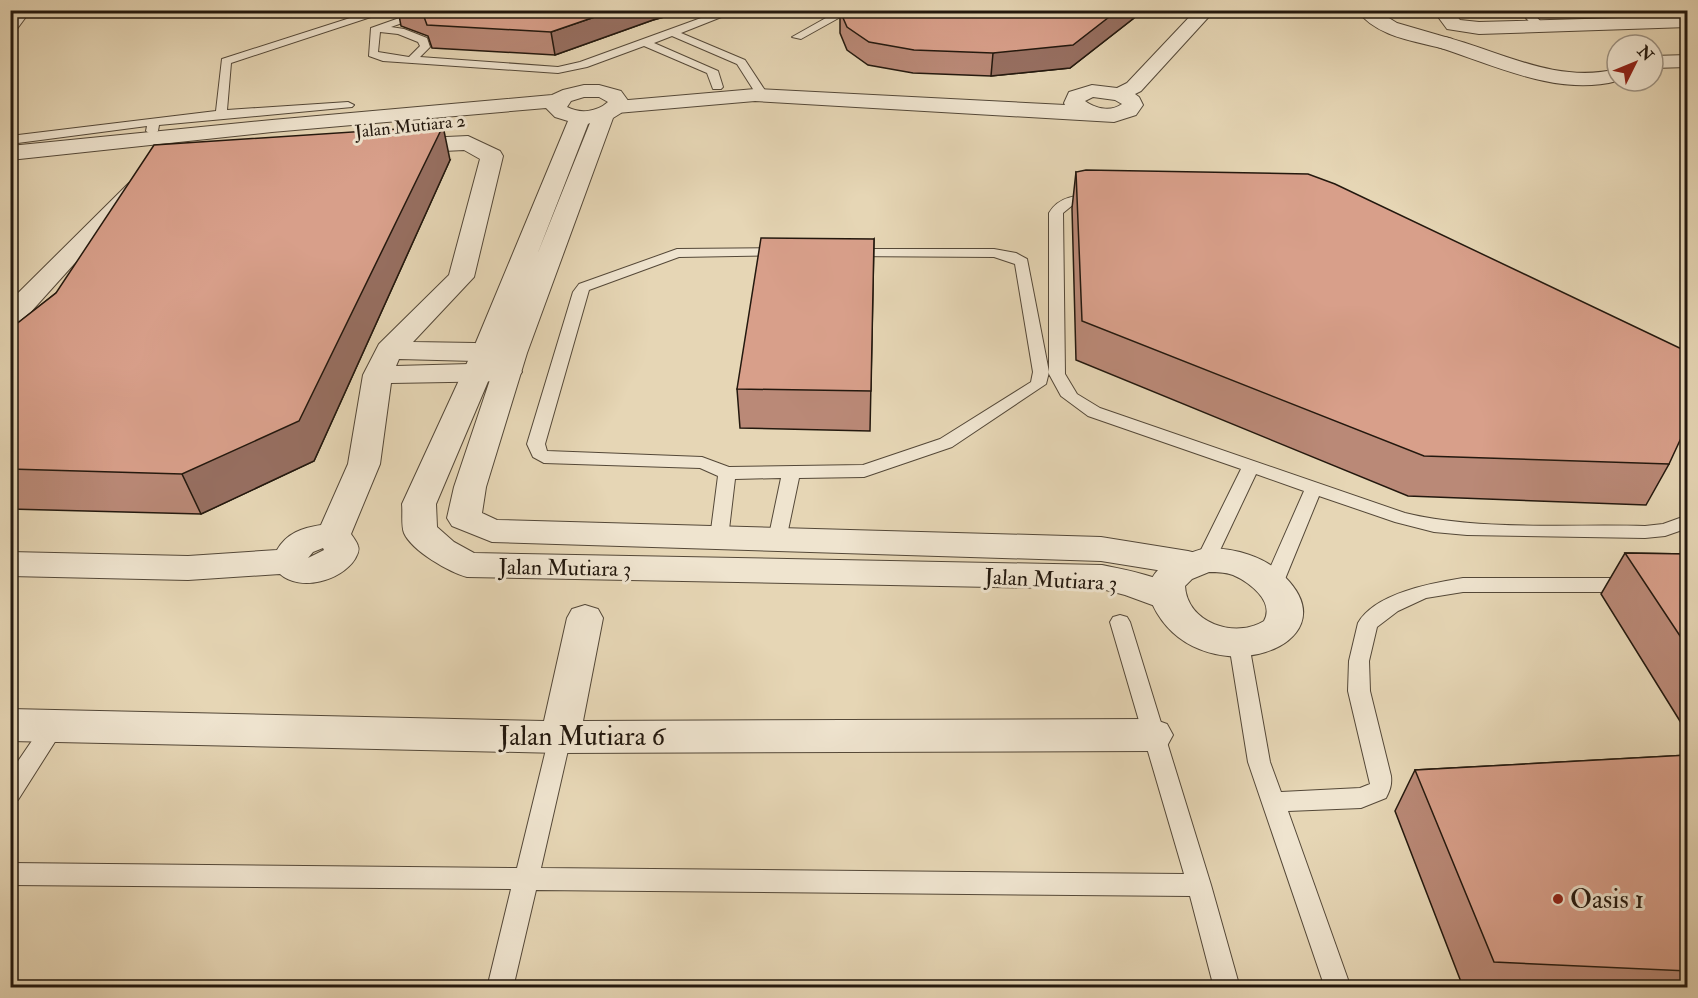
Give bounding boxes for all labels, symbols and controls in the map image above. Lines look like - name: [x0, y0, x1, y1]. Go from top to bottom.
- north arrow: [1605, 33, 1665, 93]
- text: N: [1632, 41, 1658, 66]
- street label: Jalan Mutiara 2: [353, 109, 466, 144]
- street label: Jalan Mutiara 3: [497, 553, 632, 583]
- street label: Jalan Mutiara 3: [983, 562, 1118, 597]
- street label: Jalan Mutiara 6: [498, 720, 666, 753]
- place label: Oasis 1: [1570, 883, 1644, 916]
- marker: Oasis 1: [1551, 892, 1565, 906]

